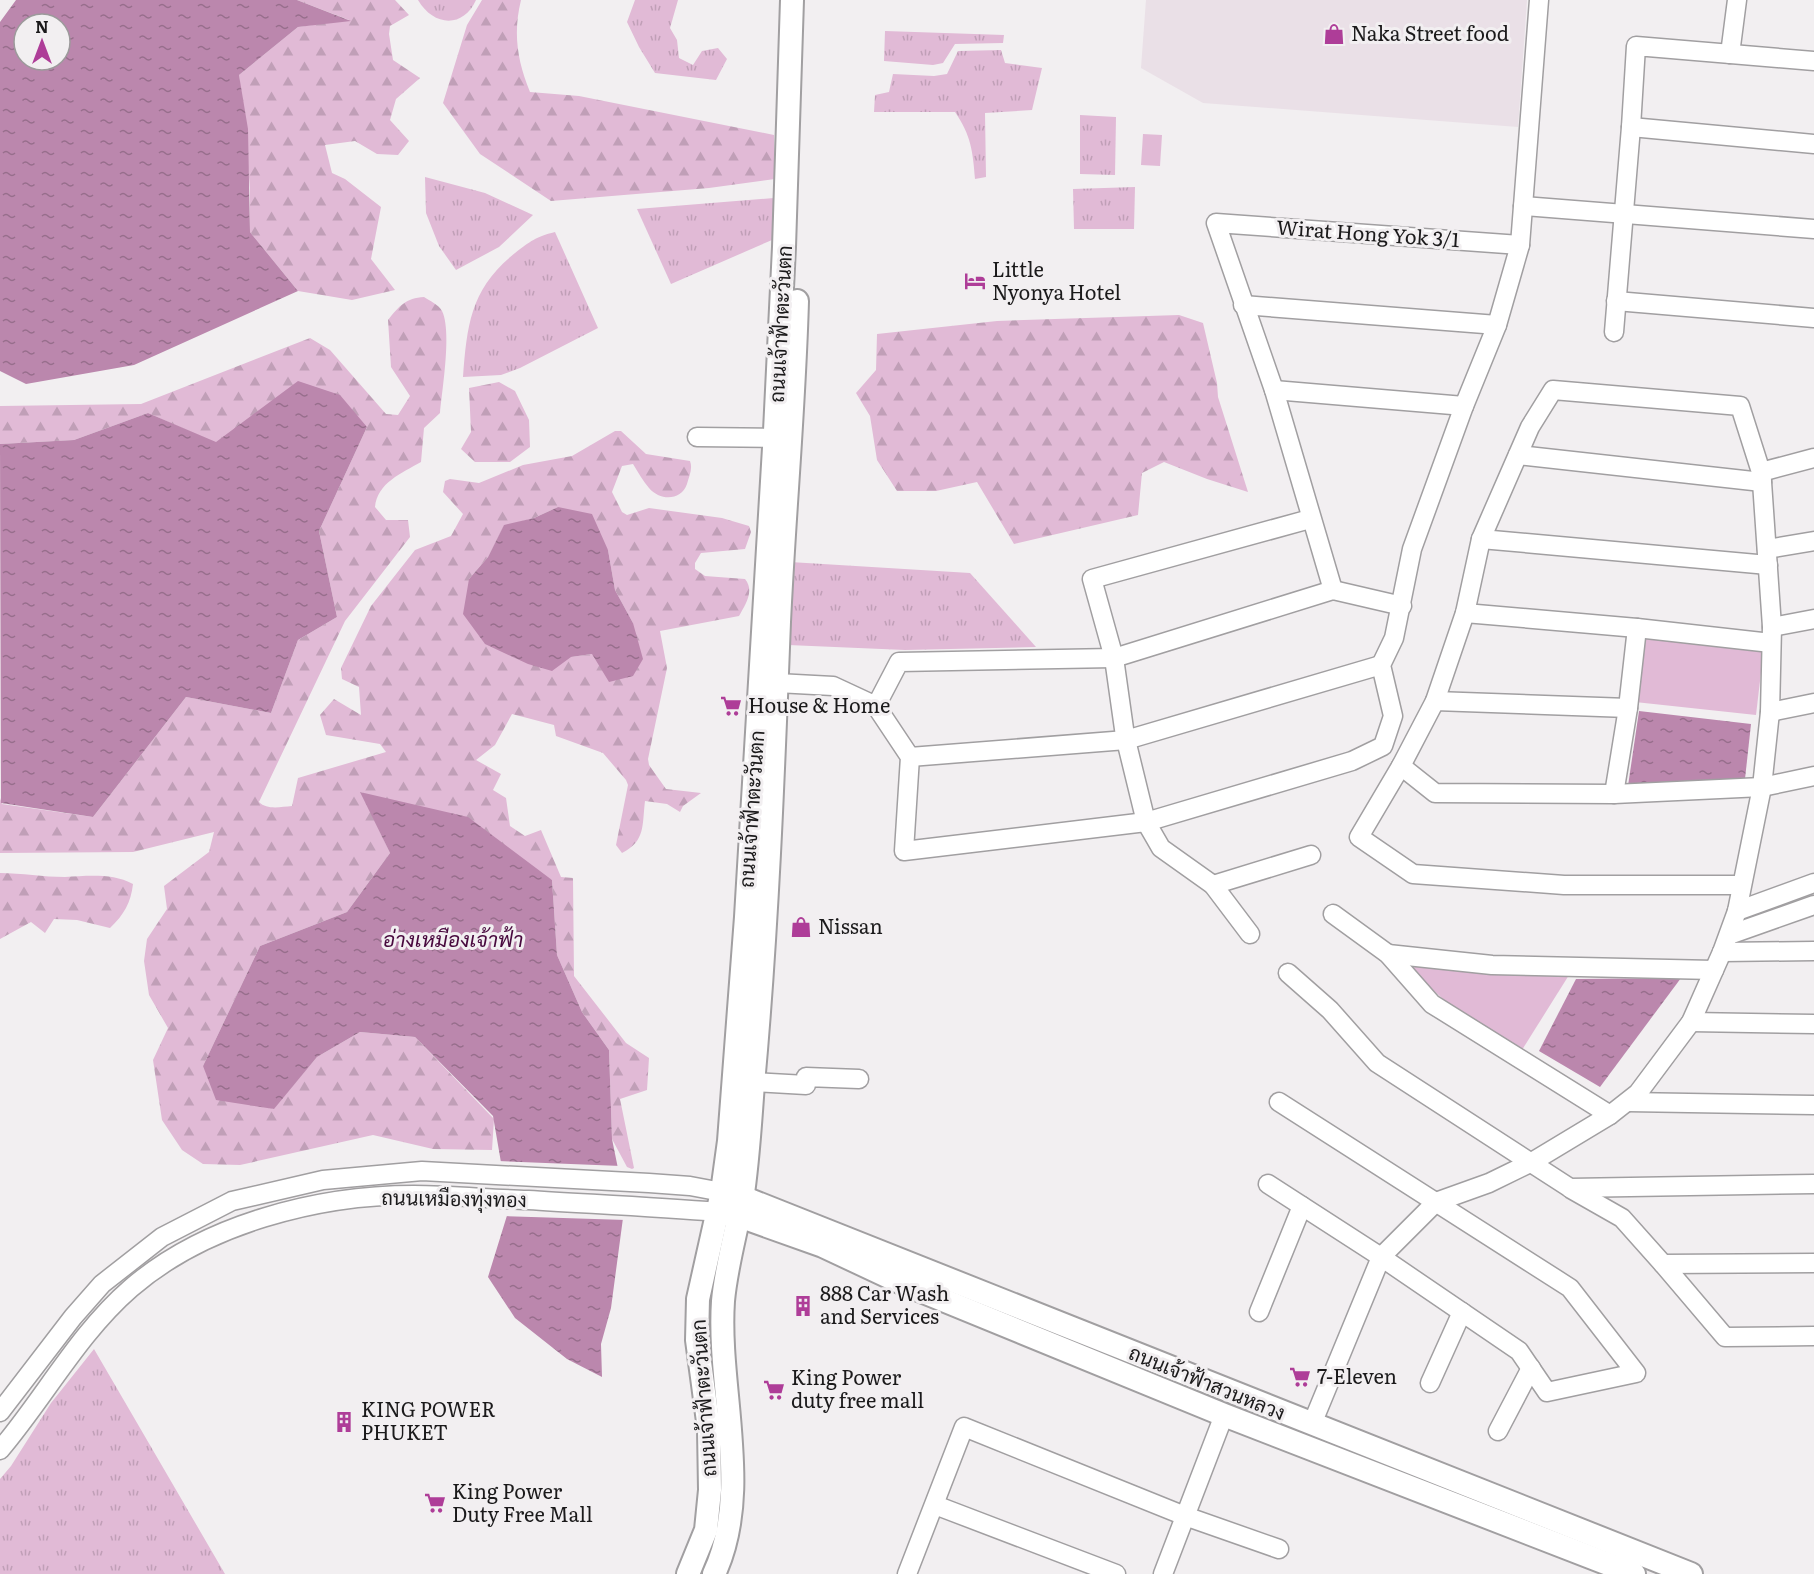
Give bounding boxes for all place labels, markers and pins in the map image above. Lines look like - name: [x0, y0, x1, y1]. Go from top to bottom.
- place label: Naka Street food: [1351, 17, 1509, 47]
- shop icon: Naka Street food: [1322, 22, 1346, 46]
- place label: Little Nyonya Hotel: [992, 253, 1121, 306]
- hotel icon: Little Nyonya Hotel: [963, 269, 987, 293]
- place label: House & Home: [748, 689, 890, 719]
- supermarket icon: House & Home: [719, 694, 743, 718]
- place label: Nissan: [818, 910, 883, 940]
- shop icon: Nissan: [789, 915, 813, 939]
- place label: 888 Car Wash and Services: [820, 1277, 949, 1330]
- building icon: 888 Car Wash and Services: [791, 1294, 815, 1318]
- place label: 7-Eleven: [1317, 1360, 1397, 1390]
- place label: King Power duty free mall: [791, 1361, 924, 1414]
- supermarket icon: 7-Eleven: [1288, 1365, 1312, 1389]
- supermarket icon: King Power duty free mall: [762, 1378, 786, 1402]
- place label: KING POWER PHUKET: [361, 1393, 496, 1446]
- building icon: KING POWER PHUKET: [332, 1410, 356, 1434]
- place label: King Power Duty Free Mall: [452, 1475, 593, 1528]
- supermarket icon: King Power Duty Free Mall: [423, 1491, 447, 1515]

